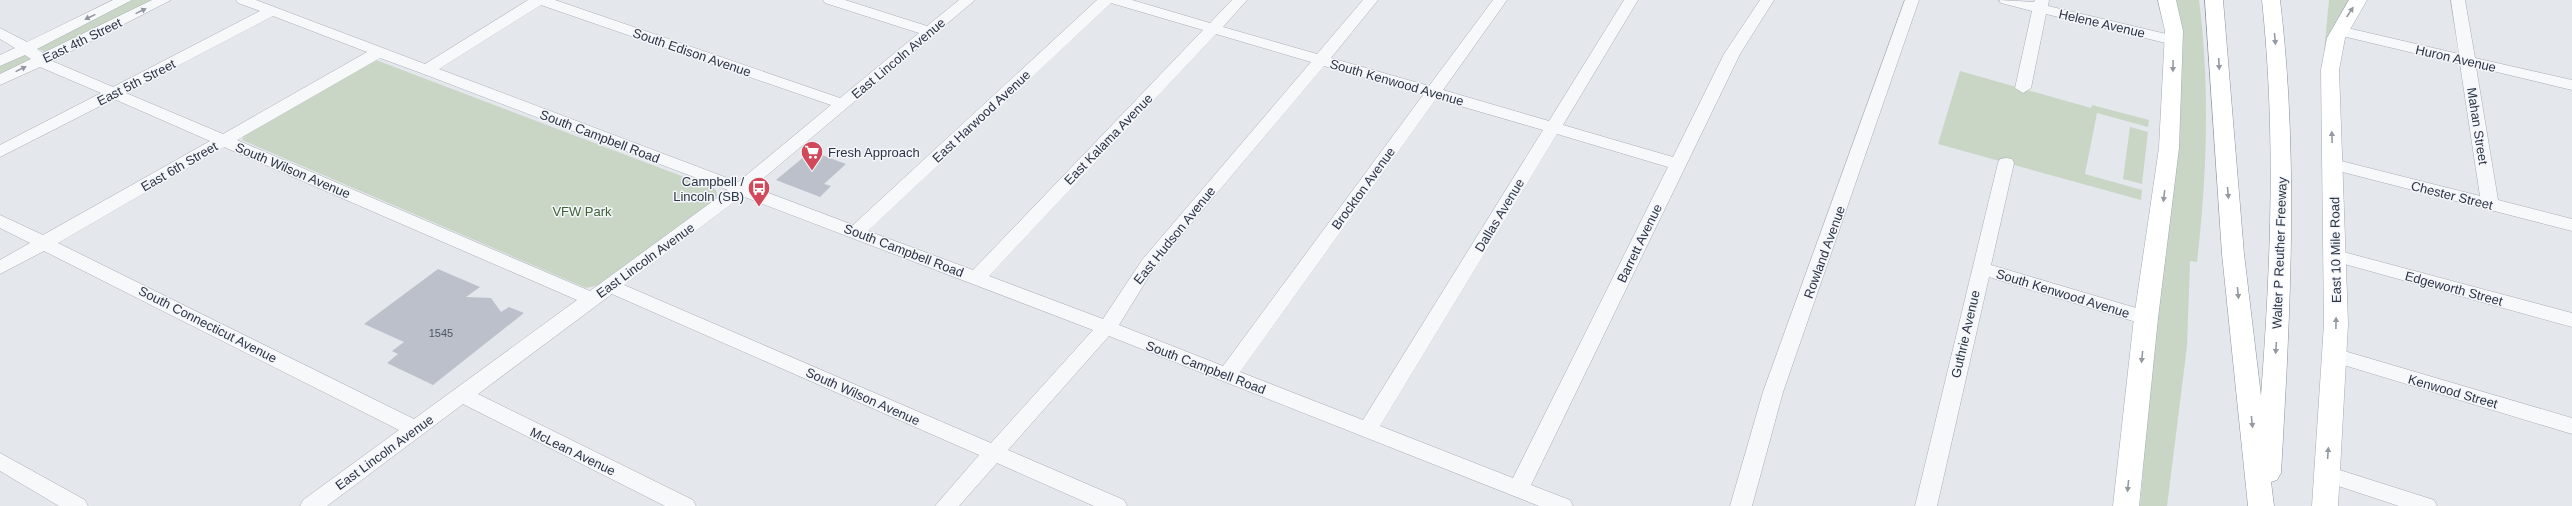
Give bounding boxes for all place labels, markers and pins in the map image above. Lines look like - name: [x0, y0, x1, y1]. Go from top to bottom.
- supermarket icon: Fresh Approach: [799, 139, 825, 172]
- place label: Fresh Approach: [828, 145, 920, 160]
- place label: Campbell / Lincoln (SB): [673, 174, 744, 204]
- bus stop icon: Campbell / Lincoln (SB): [746, 175, 772, 208]

